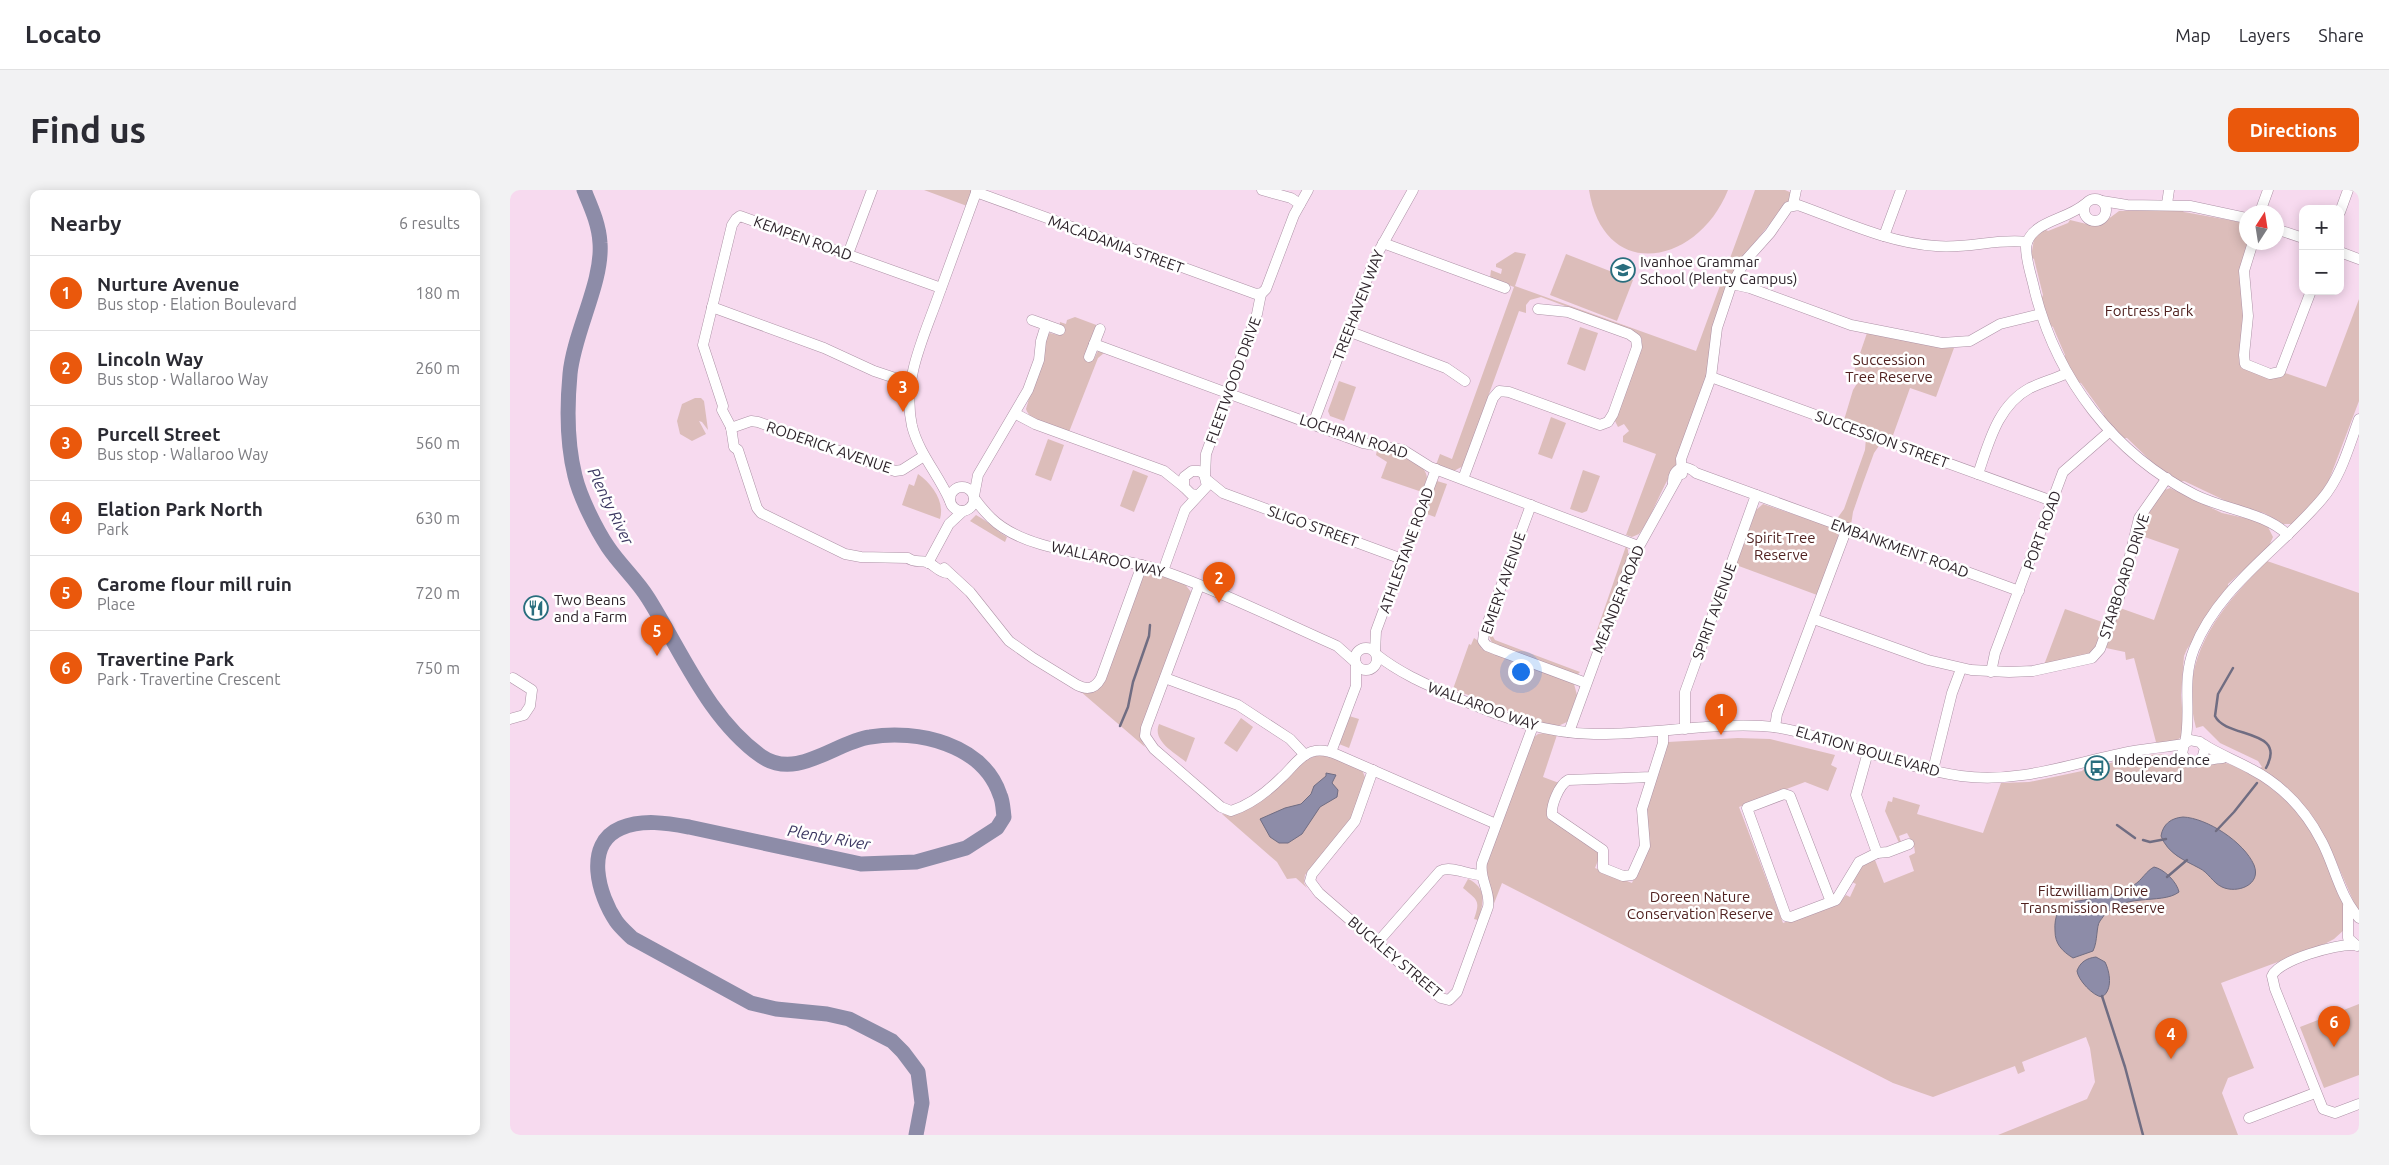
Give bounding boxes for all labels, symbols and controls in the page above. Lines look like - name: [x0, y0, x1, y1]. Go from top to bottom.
- text: Locato: [25, 21, 101, 48]
- text: Map: [2175, 25, 2211, 45]
- text: Layers: [2239, 25, 2290, 45]
- text: Share: [2318, 25, 2364, 45]
- button: Directions: [2228, 108, 2359, 152]
- text: Find us: [30, 110, 146, 150]
- north arrow: [2239, 205, 2284, 250]
- map controls: [2299, 205, 2344, 295]
- button: +: [2299, 205, 2344, 250]
- text: Nearby: [50, 211, 121, 235]
- street label: KEMPEN ROAD: [752, 212, 854, 264]
- street label: MACADAMIA STREET: [1046, 212, 1187, 277]
- text: 6 results: [399, 214, 460, 232]
- street label: TREEHAVEN WAY: [1329, 247, 1387, 363]
- button: −: [2299, 250, 2344, 295]
- place label: Ivanhoe Grammar School (Plenty Campus): [1640, 253, 1798, 287]
- school or university icon: Ivanhoe Grammar School (Plenty Campus): [1610, 257, 1636, 283]
- text: Nurture Avenue: [97, 273, 239, 295]
- text: 1: [61, 284, 71, 302]
- text: 180 m: [415, 284, 460, 302]
- text: Bus stop · Elation Boulevard: [97, 295, 297, 313]
- park label: Fortress Park: [2105, 302, 2194, 319]
- street label: FLEETWOOD DRIVE: [1202, 314, 1264, 446]
- text: Lincoln Way: [97, 348, 203, 370]
- park label: Succession Tree Reserve: [1845, 351, 1933, 385]
- text: 2: [61, 359, 71, 377]
- text: 260 m: [415, 359, 460, 377]
- text: Bus stop · Wallaroo Way: [97, 370, 268, 388]
- pin: 3: [887, 371, 919, 412]
- street label: SUCCESSION STREET: [1813, 407, 1952, 471]
- street label: LOCHRAN ROAD: [1298, 410, 1410, 462]
- street label: RODERICK AVENUE: [764, 418, 894, 476]
- text: Purcell Street: [97, 423, 220, 445]
- text: 3: [61, 434, 71, 452]
- text: 560 m: [415, 434, 460, 452]
- text: Bus stop · Wallaroo Way: [97, 445, 268, 463]
- water label: Plenty River: [585, 464, 638, 548]
- street label: ATHLESTANE ROAD: [1375, 485, 1437, 615]
- street label: PORT ROAD: [2020, 488, 2064, 572]
- text: Elation Park North: [97, 498, 263, 520]
- street label: SLIGO STREET: [1265, 502, 1361, 550]
- text: 4: [61, 509, 71, 527]
- text: 630 m: [415, 509, 460, 527]
- street label: STARBOARD DRIVE: [2096, 511, 2152, 641]
- street label: EMBANKMENT ROAD: [1829, 515, 1971, 581]
- text: Park: [97, 520, 129, 538]
- street label: EMERY AVENUE: [1477, 529, 1529, 637]
- park label: Spirit Tree Reserve: [1746, 529, 1816, 563]
- street label: WALLAROO WAY: [1050, 538, 1167, 580]
- street label: MEANDER ROAD: [1589, 542, 1647, 656]
- street label: SPIRIT AVENUE: [1689, 560, 1739, 662]
- pin: 2: [1203, 562, 1235, 603]
- text: Carome flour mill ruin: [97, 573, 292, 595]
- text: 5: [61, 584, 71, 602]
- text: 720 m: [415, 584, 460, 602]
- place label: Two Beans and a Farm: [554, 591, 627, 625]
- text: Place: [97, 595, 135, 613]
- restaurant icon: Two Beans and a Farm: [523, 595, 549, 621]
- pin: 5: [641, 615, 673, 656]
- text: Travertine Park: [97, 648, 234, 670]
- text: 6: [61, 659, 71, 677]
- text: 750 m: [415, 659, 460, 677]
- your location: [1508, 659, 1534, 685]
- text: Park · Travertine Crescent: [97, 670, 280, 688]
- street label: WALLAROO WAY: [1426, 678, 1541, 734]
- pin: 1: [1705, 694, 1737, 735]
- street label: ELATION BOULEVARD: [1794, 722, 1942, 780]
- place label: Independence Boulevard: [2114, 751, 2210, 785]
- bus stop icon: Independence Boulevard: [2084, 755, 2110, 781]
- water label: Plenty River: [786, 821, 873, 853]
- park label: Fitzwilliam Drive Transmission Reserve: [2021, 882, 2165, 916]
- park label: Doreen Nature Conservation Reserve: [1627, 888, 1773, 922]
- street label: BUCKLEY STREET: [1345, 913, 1446, 1002]
- pin: 6: [2318, 1006, 2350, 1047]
- pin: 4: [2155, 1018, 2187, 1059]

